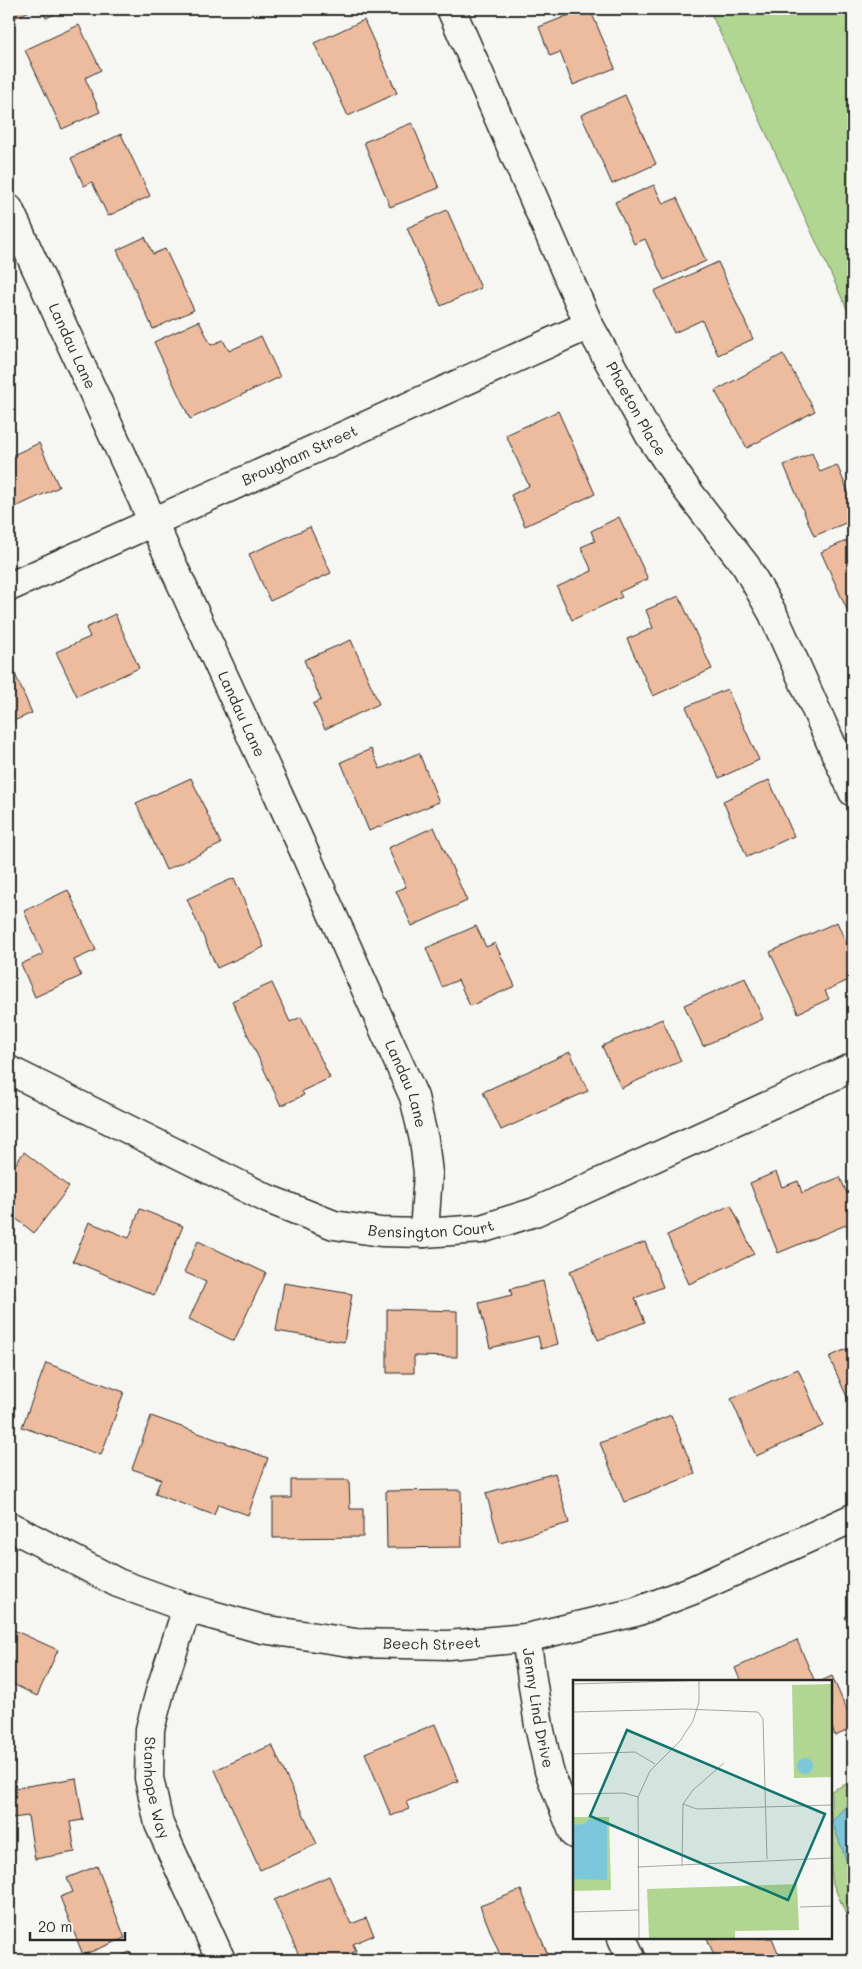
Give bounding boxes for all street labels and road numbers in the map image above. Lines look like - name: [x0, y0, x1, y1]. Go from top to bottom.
- street label: Landau Lane: [45, 300, 101, 392]
- street label: Phaeton Place: [602, 358, 672, 459]
- street label: Brougham Street: [238, 420, 360, 490]
- street label: Landau Lane: [214, 668, 271, 760]
- street label: Landau Lane: [381, 1037, 432, 1129]
- street label: Bensington Court: [367, 1215, 496, 1242]
- street label: Beech Street: [383, 1631, 481, 1654]
- street label: Jenny Lind Drive: [519, 1646, 559, 1770]
- street label: Stanhope Way: [140, 1736, 175, 1842]

